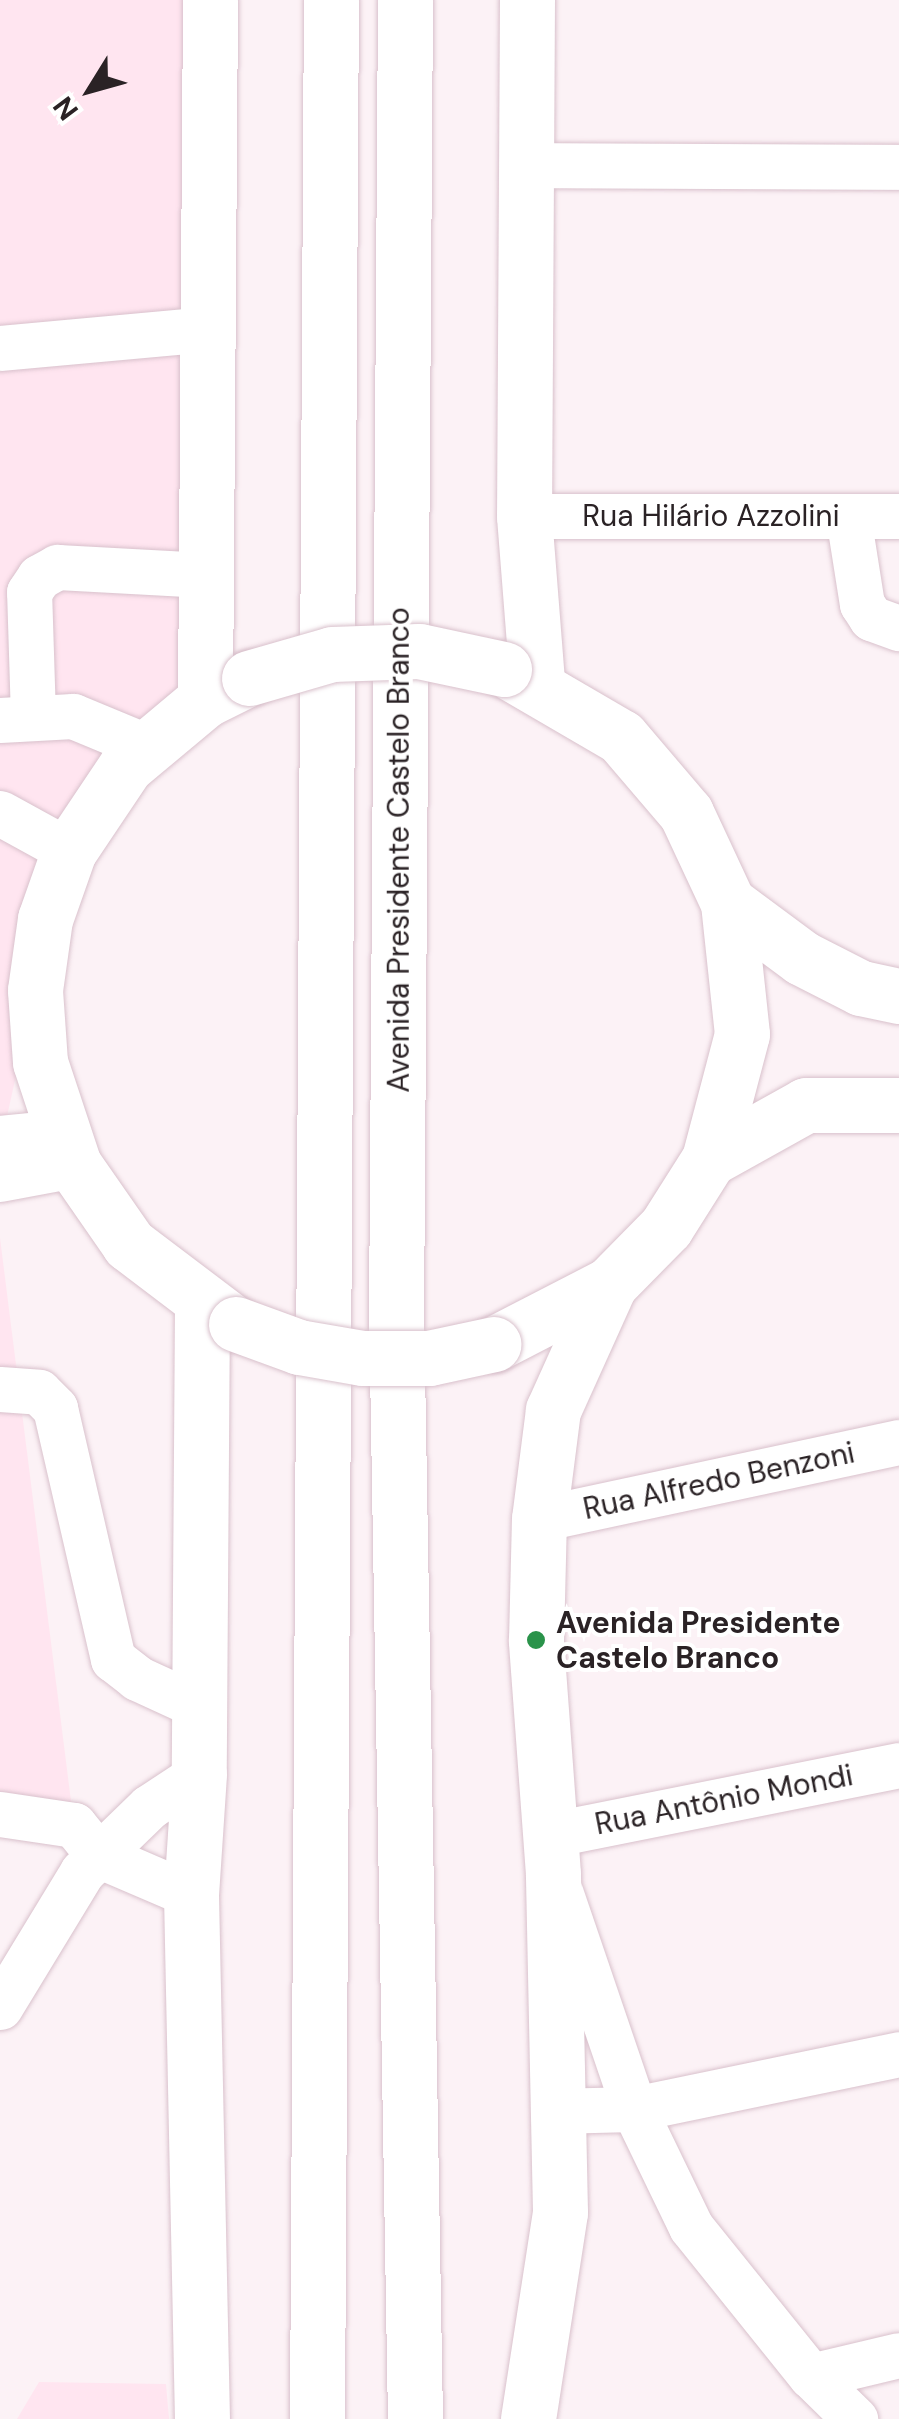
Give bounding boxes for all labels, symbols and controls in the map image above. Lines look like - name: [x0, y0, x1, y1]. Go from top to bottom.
- north arrow: [40, 40, 140, 140]
- text: N: [45, 89, 87, 128]
- street label: Rua Hilário Azzolini: [582, 498, 840, 534]
- street label: Avenida Presidente Castelo Branco: [381, 607, 417, 1093]
- street label: Rua Alfredo Benzoni: [580, 1435, 858, 1527]
- place label: Avenida Presidente Castelo Branco: [556, 1605, 840, 1676]
- marker: Avenida Presidente Castelo Branco: [525, 1629, 547, 1651]
- street label: Rua Antônio Mondi: [592, 1757, 856, 1843]

